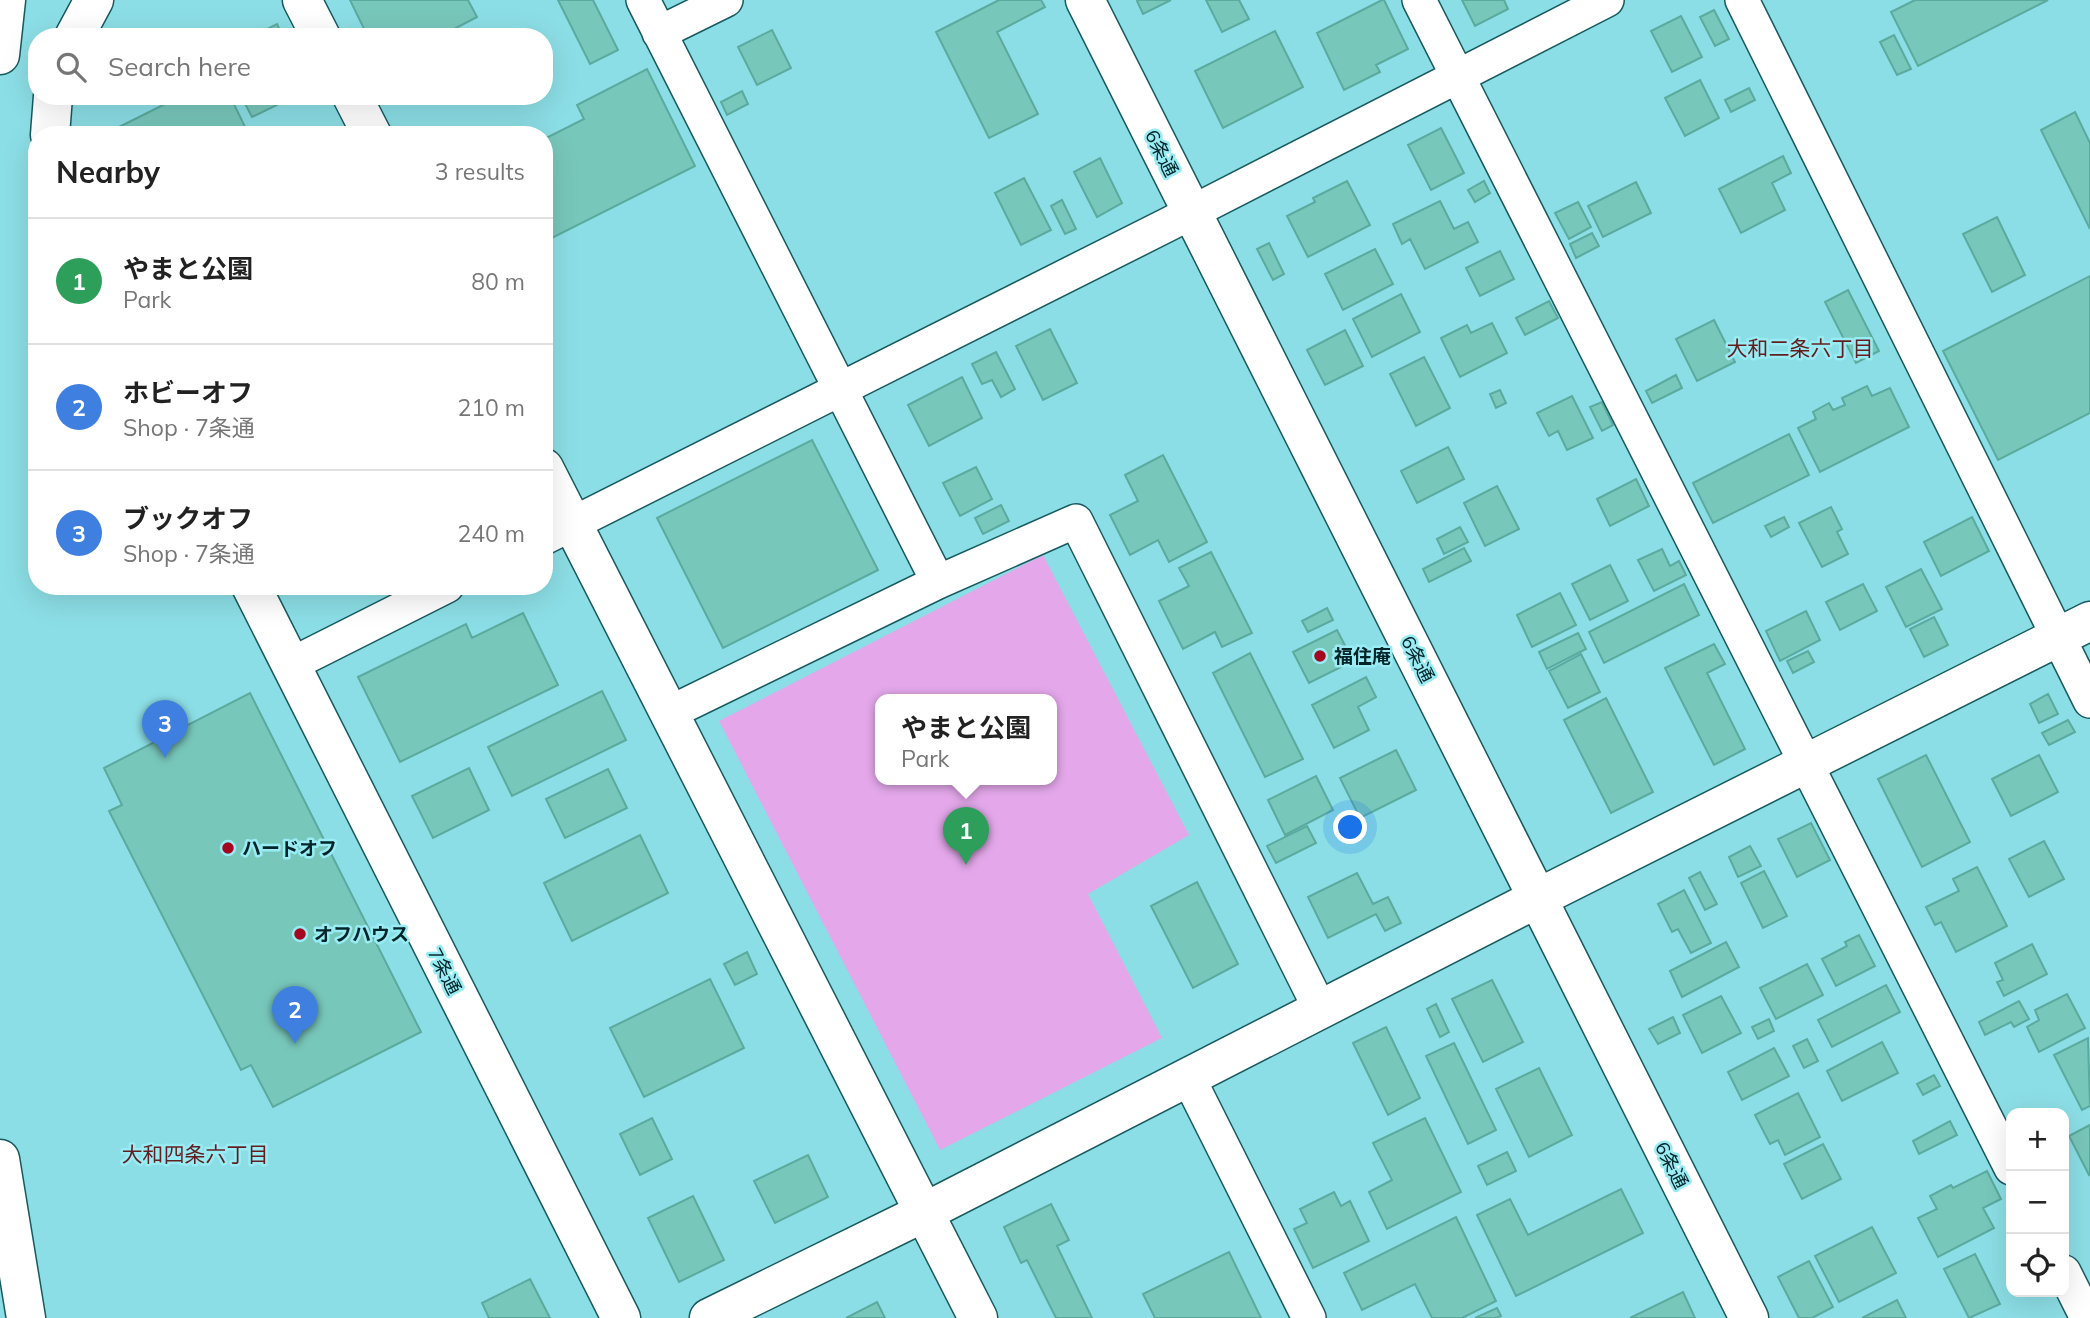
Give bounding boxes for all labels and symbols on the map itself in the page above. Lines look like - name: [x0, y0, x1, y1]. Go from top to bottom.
- street label: 6条通: [1140, 126, 1184, 180]
- district label: 大和二条六丁目: [1727, 335, 1874, 361]
- street label: 6条通: [1396, 632, 1440, 686]
- place label: 福住庵: [1334, 644, 1391, 668]
- marker: 福住庵: [1312, 648, 1328, 664]
- pin: 3: [142, 700, 188, 758]
- pin: 1: [943, 807, 989, 865]
- your location: [1333, 810, 1367, 844]
- place label: ハードオフ: [242, 836, 337, 860]
- marker: ハードオフ: [220, 840, 236, 856]
- place label: オフハウス: [314, 922, 409, 946]
- marker: オフハウス: [292, 926, 308, 942]
- street label: 7条通: [423, 944, 467, 998]
- pin: 2: [272, 986, 318, 1044]
- street label: 6条通: [1650, 1138, 1694, 1192]
- district label: 大和四条六丁目: [122, 1141, 269, 1167]

